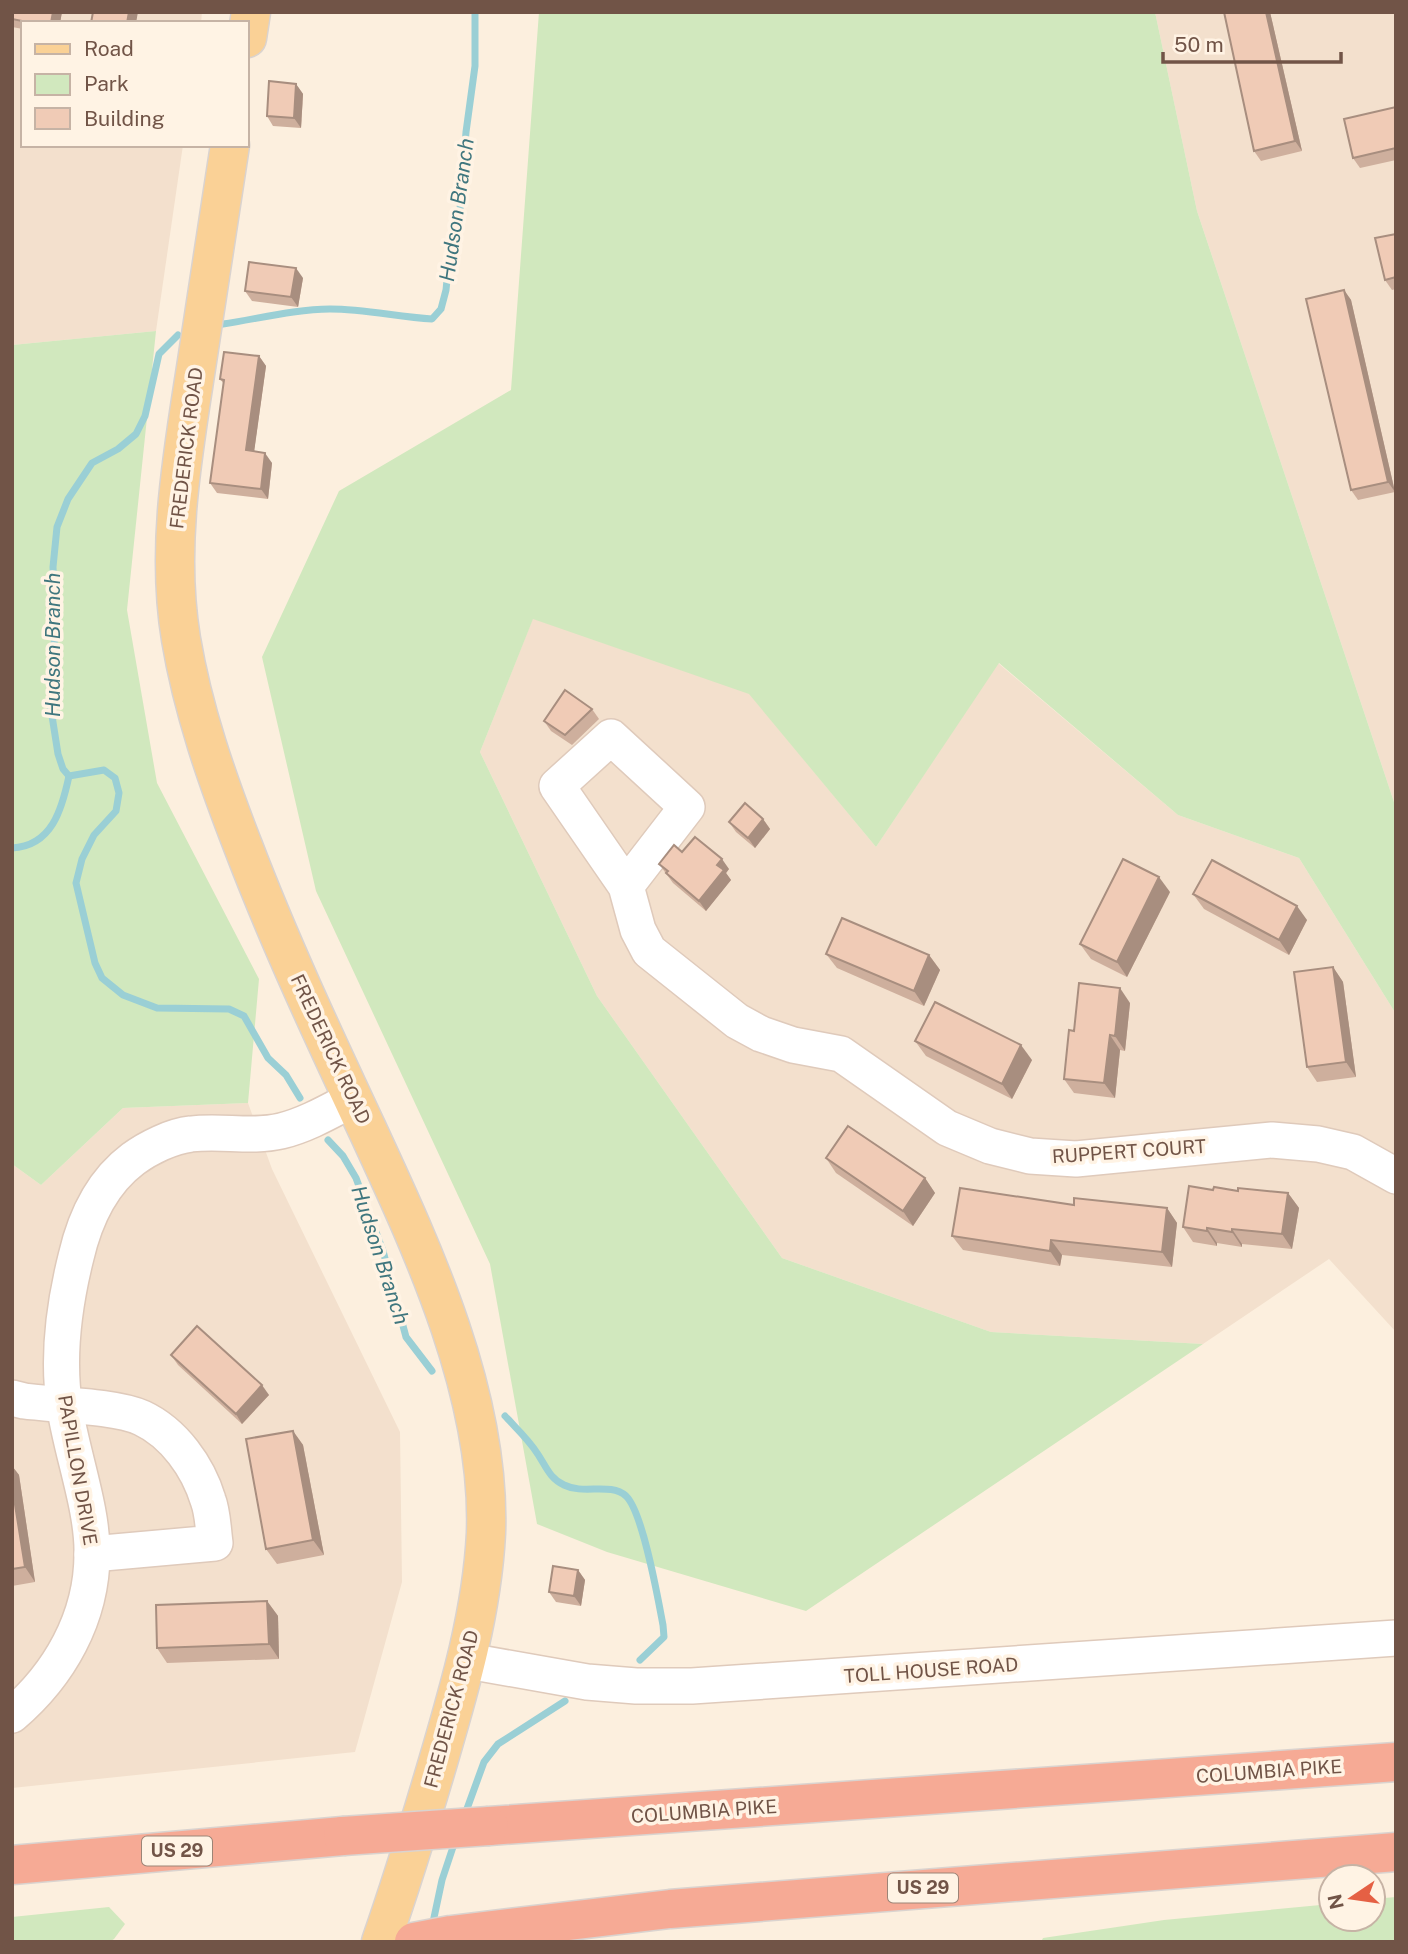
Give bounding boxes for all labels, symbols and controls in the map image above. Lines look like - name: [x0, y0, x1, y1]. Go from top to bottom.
- legend: [21, 21, 248, 147]
- scale bar: [1163, 21, 1342, 65]
- text: 50 m: [1174, 32, 1224, 57]
- text: Road: [84, 36, 134, 61]
- text: Park: [84, 71, 129, 96]
- text: Building: [84, 106, 165, 131]
- water label: Hudson Branch: [434, 137, 479, 283]
- street label: FREDERICK ROAD: [165, 366, 207, 530]
- water label: Hudson Branch: [40, 573, 65, 717]
- street label: FREDERICK ROAD: [287, 971, 375, 1127]
- street label: RUPPERT COURT: [1051, 1135, 1207, 1167]
- water label: Hudson Branch: [346, 1182, 415, 1327]
- street label: PAPILLON DRIVE: [54, 1393, 102, 1547]
- street label: FREDERICK ROAD: [419, 1628, 483, 1790]
- street label: TOLL HOUSE ROAD: [843, 1653, 1019, 1687]
- street label: COLUMBIA PIKE: [1195, 1755, 1343, 1787]
- street label: COLUMBIA PIKE: [630, 1795, 778, 1827]
- road number: US 29: [142, 1837, 212, 1866]
- north arrow: [1317, 1863, 1387, 1933]
- road number: US 29: [888, 1874, 958, 1902]
- text: N: [1323, 1892, 1348, 1912]

